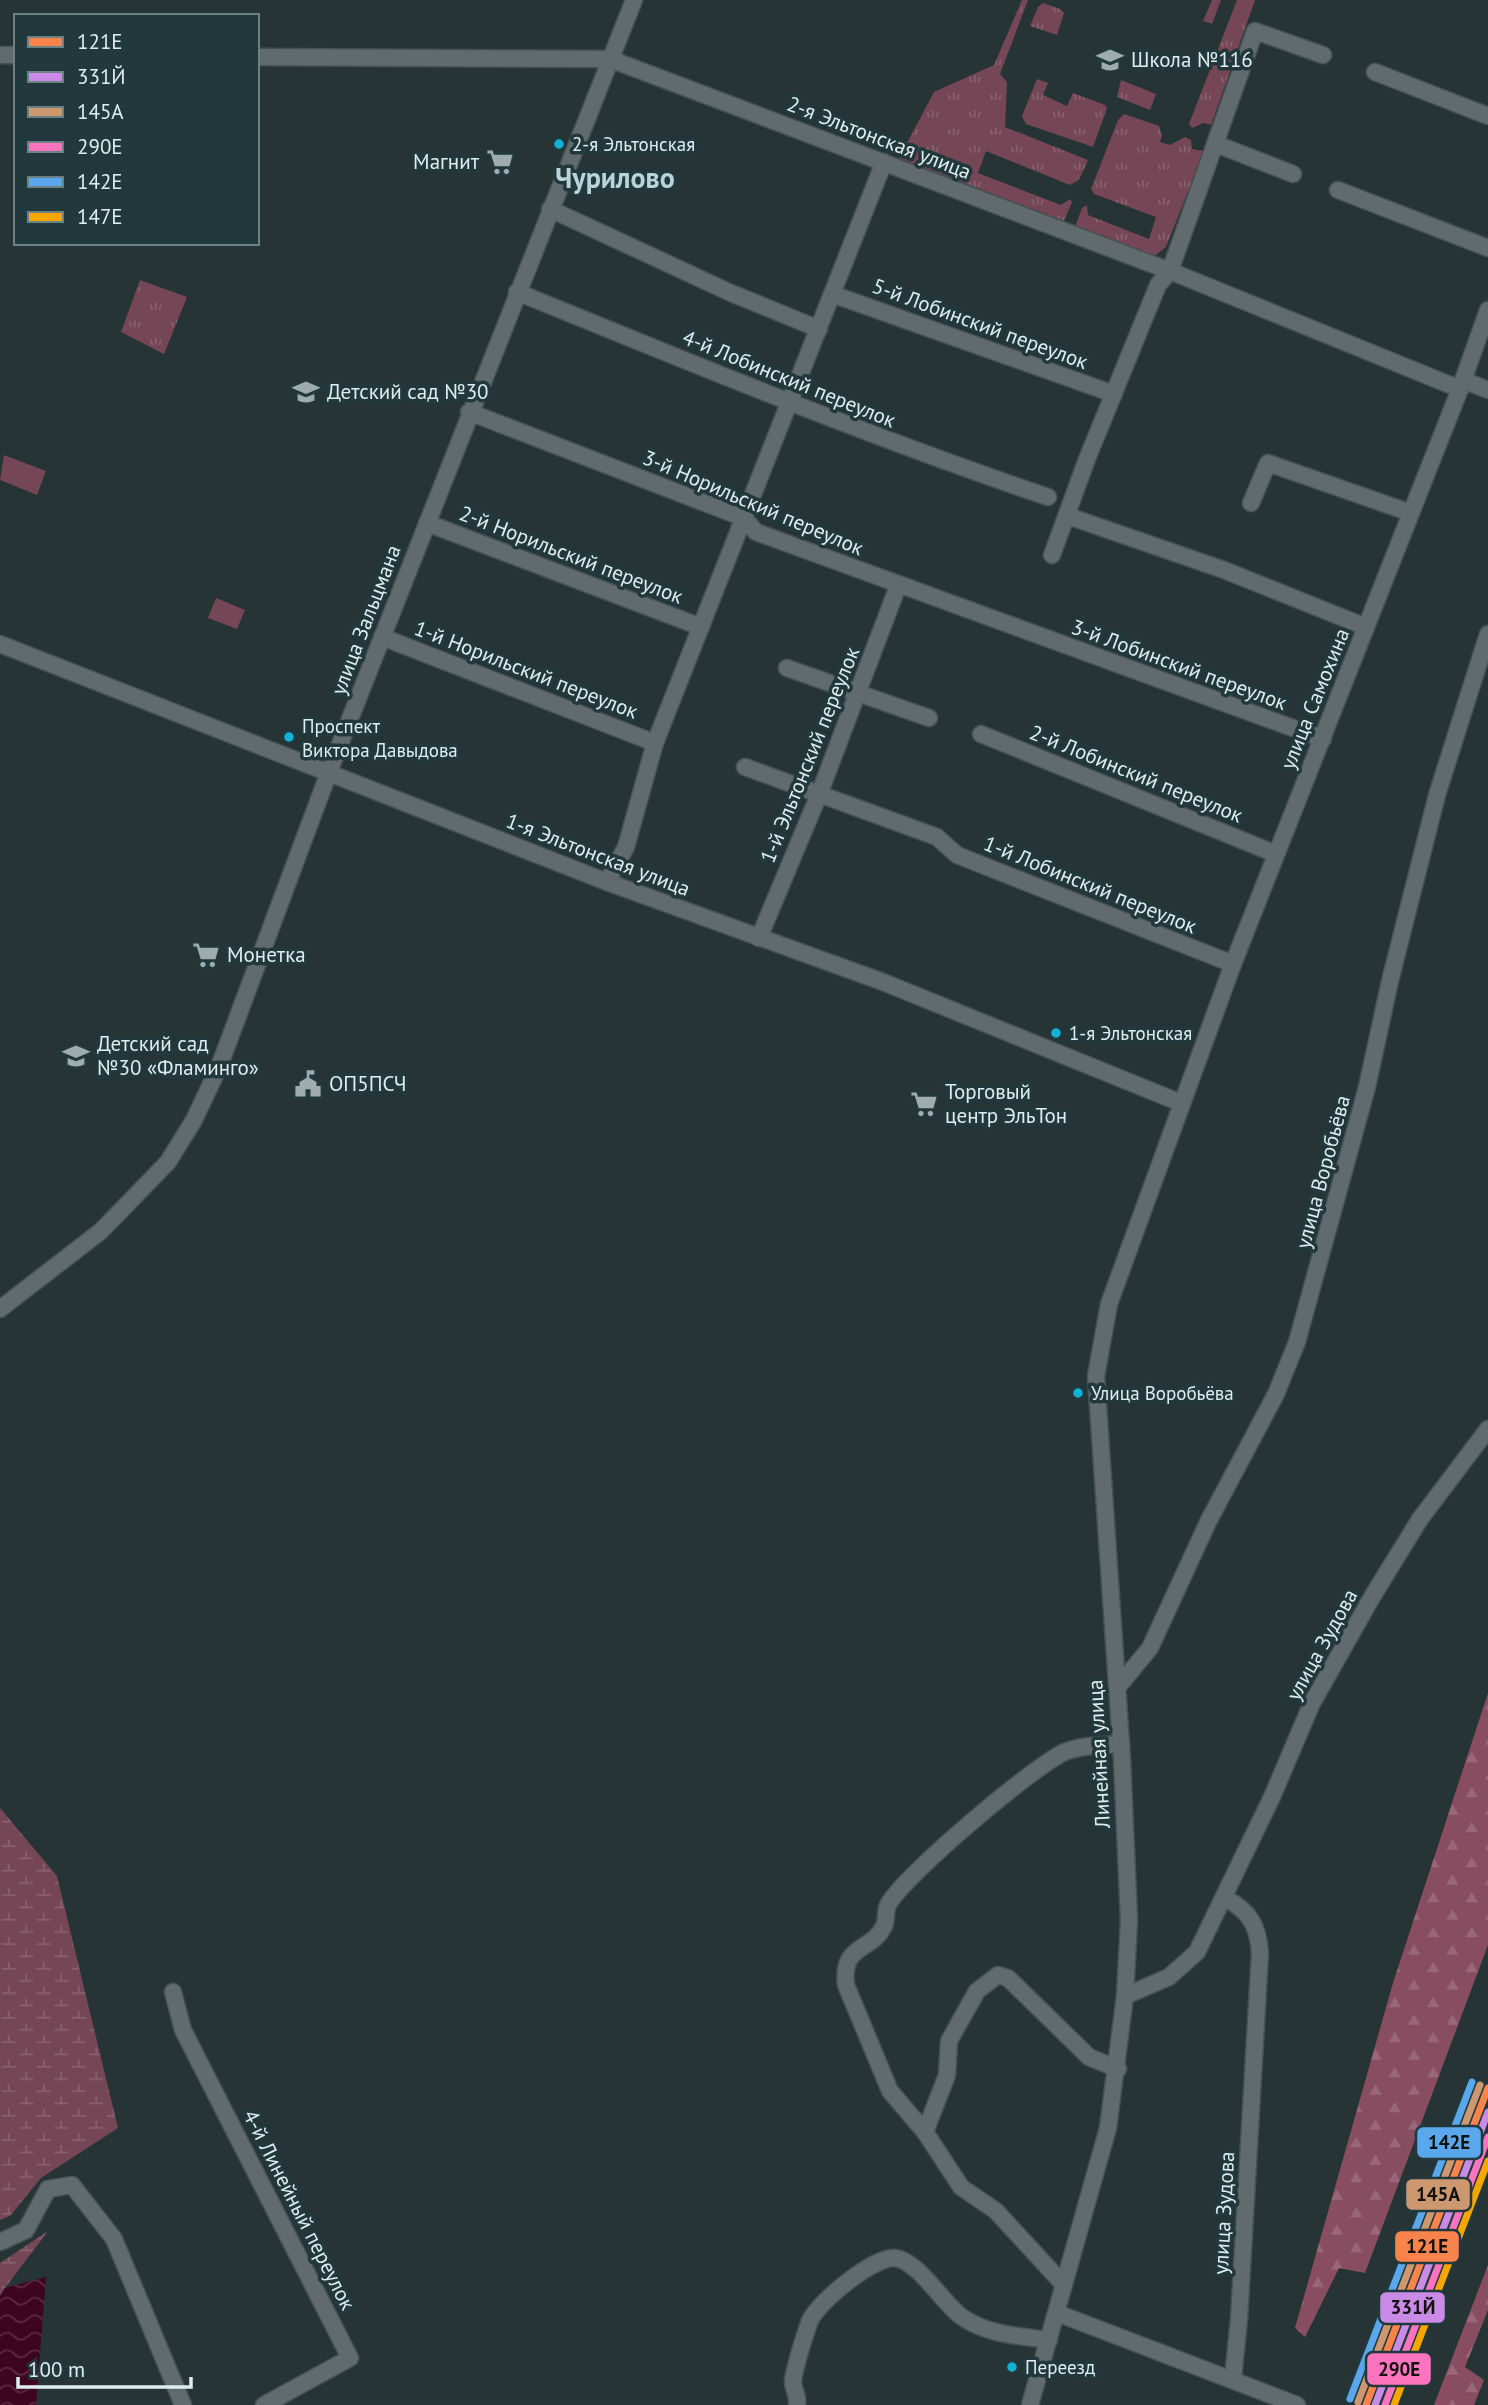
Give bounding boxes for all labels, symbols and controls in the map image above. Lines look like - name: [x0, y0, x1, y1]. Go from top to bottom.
- legend: [14, 14, 259, 245]
- text: 121Е: [77, 28, 123, 55]
- school or university icon: Школа №116: [1095, 45, 1125, 75]
- place label: Школа №116: [1131, 46, 1253, 73]
- text: 331Й: [77, 63, 126, 90]
- street label: 2-я Эльтонская улица: [783, 90, 975, 185]
- text: 145А: [77, 98, 124, 125]
- place label: 2-я Эльтонская: [572, 132, 695, 156]
- text: 290Е: [77, 133, 123, 160]
- marker: 2-я Эльтонская: [552, 137, 566, 151]
- supermarket icon: Магнит: [485, 147, 515, 177]
- place label: Магнит: [413, 148, 480, 175]
- district label: Чурилово: [555, 159, 675, 196]
- text: 142Е: [77, 168, 123, 195]
- text: 147Е: [77, 203, 123, 230]
- street label: 5-й Лобинский переулок: [869, 272, 1092, 375]
- street label: 4-й Лобинский переулок: [679, 323, 900, 434]
- school or university icon: Детский сад №30: [291, 377, 321, 407]
- place label: Детский сад №30: [327, 378, 489, 405]
- street label: 3-й Норильский переулок: [639, 444, 868, 561]
- street label: 2-й Норильский переулок: [456, 499, 687, 610]
- street label: улица Зальцмана: [325, 541, 407, 699]
- street label: 3-й Лобинский переулок: [1068, 613, 1291, 716]
- street label: 1-й Норильский переулок: [411, 614, 642, 725]
- street label: улица Самохина: [1274, 624, 1355, 773]
- street label: 1-й Эльтонский переулок: [754, 643, 865, 867]
- place label: Проспект Виктора Давыдова: [302, 714, 458, 762]
- street label: 2-й Лобинский переулок: [1026, 718, 1247, 829]
- marker: Проспект Виктора Давыдова: [282, 730, 296, 744]
- street label: 1-я Эльтонская улица: [502, 807, 694, 902]
- street label: 1-й Лобинский переулок: [980, 829, 1201, 940]
- supermarket icon: Монетка: [191, 940, 221, 970]
- place label: Монетка: [227, 941, 306, 968]
- place label: 1-я Эльтонская: [1069, 1021, 1192, 1045]
- marker: 1-я Эльтонская: [1049, 1026, 1063, 1040]
- place label: Детский сад №30 «Фламинго»: [97, 1030, 259, 1081]
- school or university icon: Детский сад №30 «Фламинго»: [61, 1041, 91, 1071]
- public building icon: ОП5ПСЧ: [293, 1069, 323, 1099]
- place label: ОП5ПСЧ: [329, 1070, 407, 1097]
- place label: Торговый центр ЭльТон: [945, 1078, 1067, 1129]
- supermarket icon: Торговый центр ЭльТон: [909, 1089, 939, 1119]
- street label: улица Воробьёва: [1289, 1092, 1356, 1251]
- place label: Улица Воробьёва: [1091, 1381, 1234, 1405]
- marker: Улица Воробьёва: [1071, 1386, 1085, 1400]
- street label: улица Зудова: [1280, 1584, 1363, 1705]
- street label: Линейная улица: [1081, 1679, 1116, 1830]
- street label: 4-й Линейный переулок: [237, 2105, 362, 2314]
- line badge: 142Е: [1416, 2126, 1482, 2159]
- text: 142Е: [1428, 2130, 1470, 2154]
- street label: улица Зудова: [1207, 2151, 1240, 2275]
- line badge: 145А: [1405, 2178, 1471, 2211]
- text: 145А: [1416, 2182, 1460, 2206]
- line badge: 121Е: [1394, 2230, 1460, 2263]
- text: 121Е: [1406, 2234, 1448, 2258]
- line badge: 331Й: [1379, 2291, 1446, 2324]
- text: 331Й: [1391, 2295, 1435, 2319]
- scale bar: [18, 2346, 191, 2390]
- line badge: 290Е: [1366, 2352, 1432, 2386]
- place label: Переезд: [1025, 2355, 1095, 2379]
- text: 100 m: [28, 2356, 85, 2383]
- text: 290Е: [1378, 2357, 1420, 2381]
- marker: Переезд: [1005, 2360, 1019, 2374]

